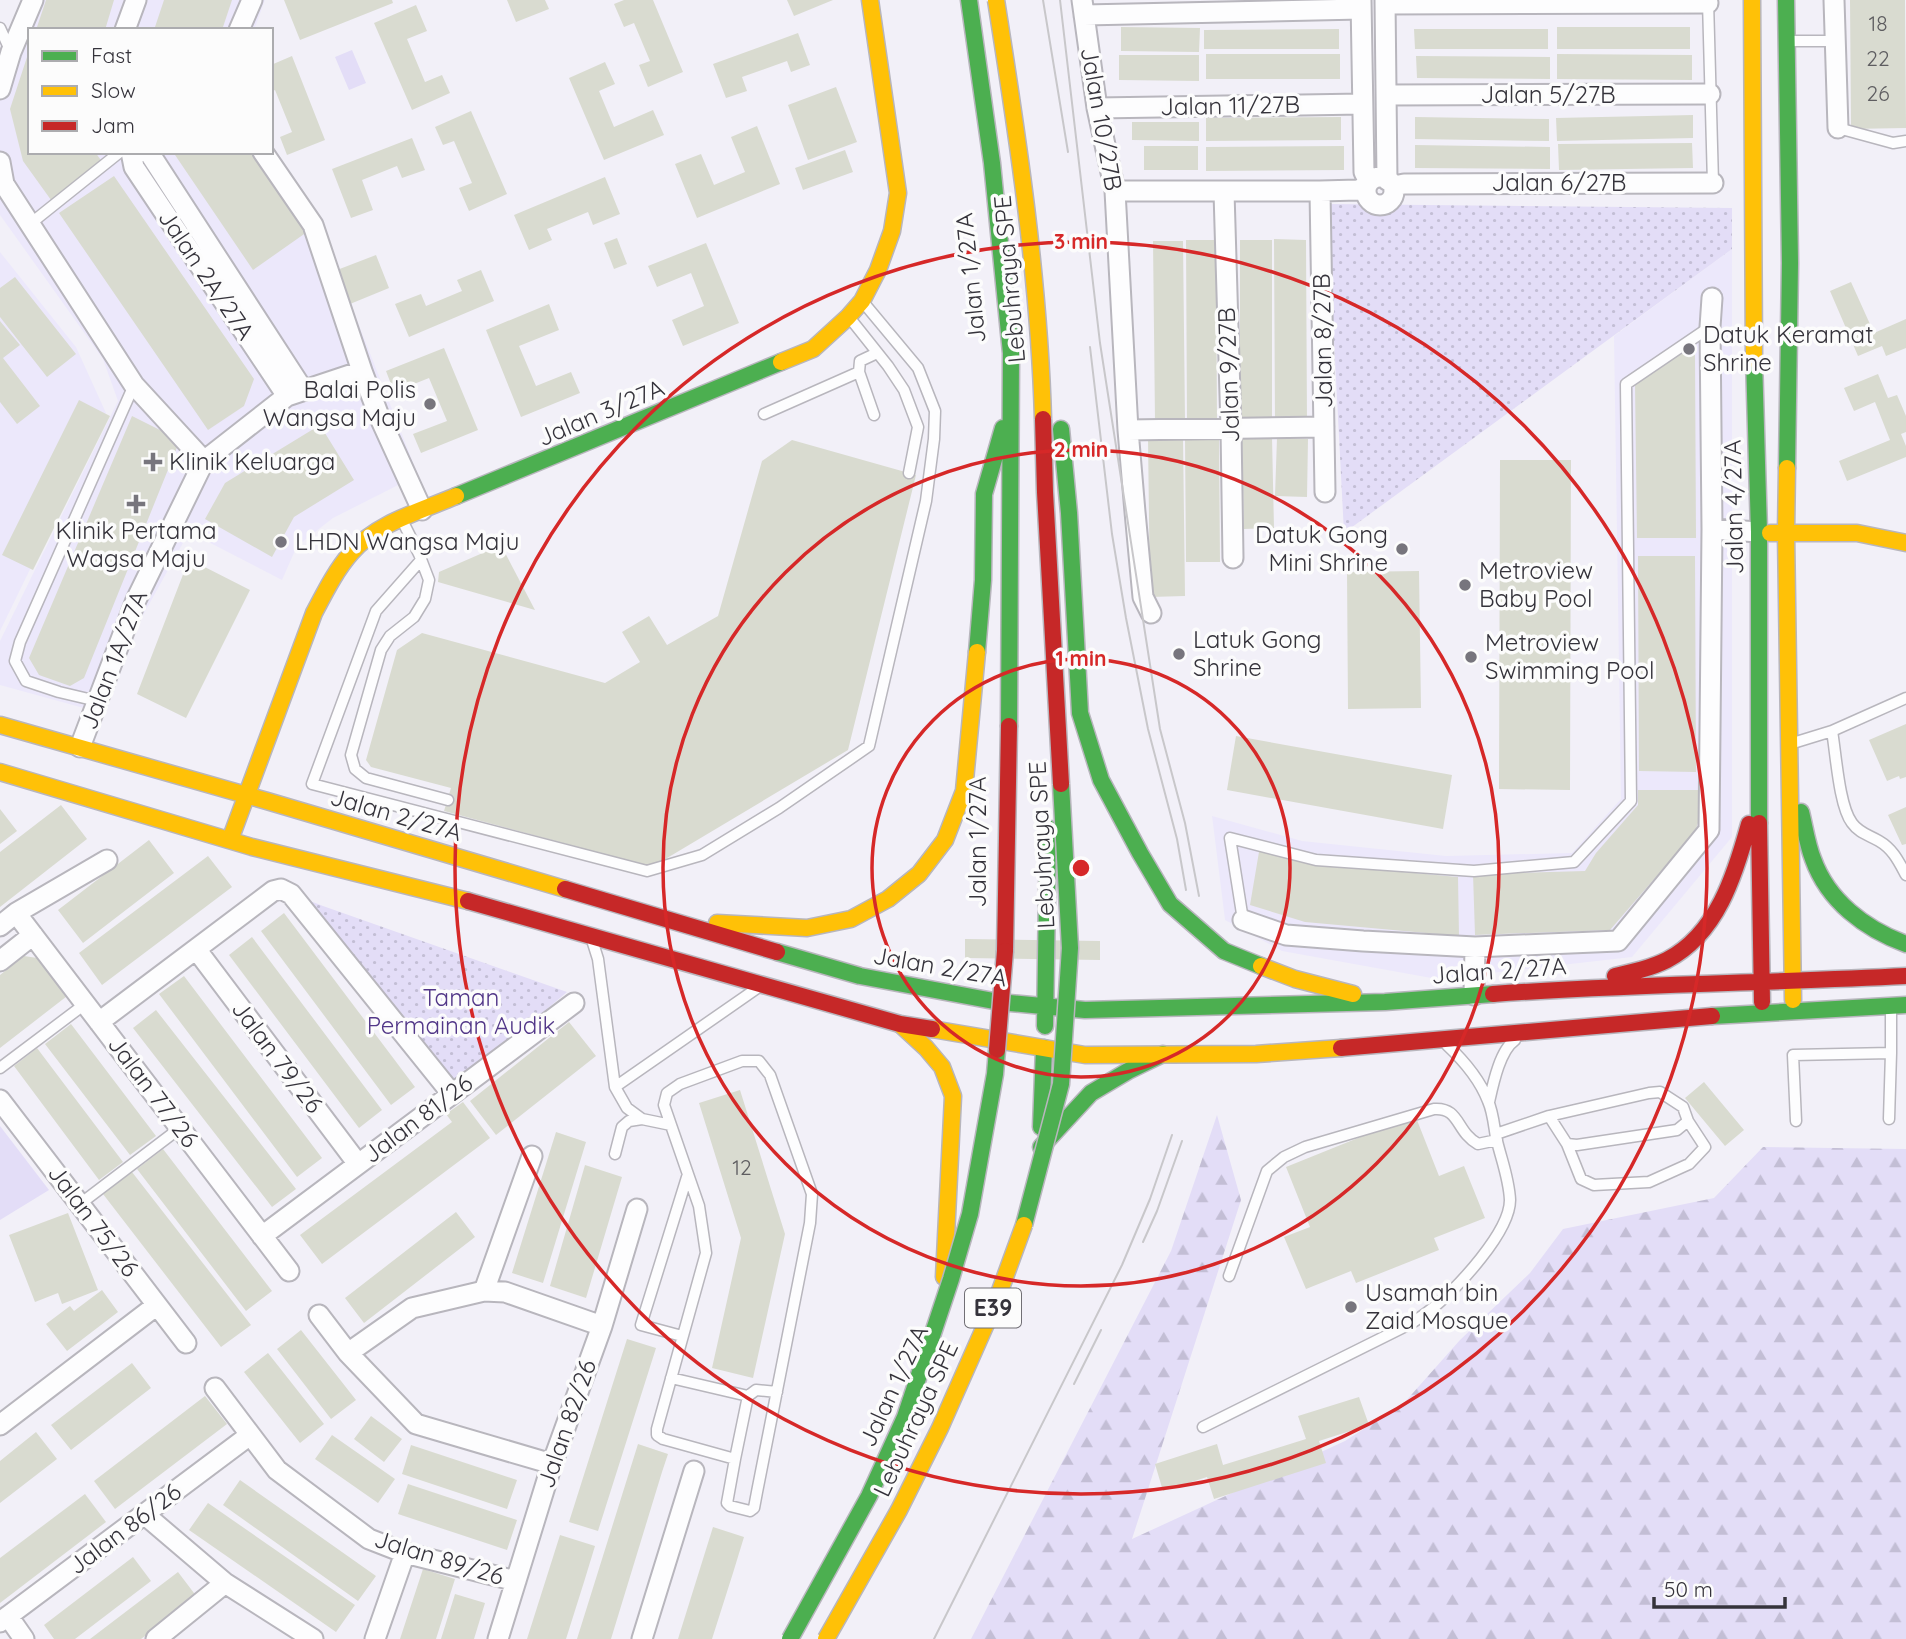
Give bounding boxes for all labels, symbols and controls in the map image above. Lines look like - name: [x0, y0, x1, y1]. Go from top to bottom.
- house number: 18: [1868, 10, 1888, 36]
- legend: [28, 28, 273, 154]
- text: Fast: [91, 42, 132, 68]
- street label: Jalan 10/27B: [1075, 45, 1129, 193]
- house number: 22: [1866, 45, 1890, 71]
- text: Slow: [91, 77, 136, 103]
- street label: Jalan 5/27B: [1480, 79, 1616, 109]
- house number: 26: [1867, 80, 1889, 106]
- street label: Jalan 11/27B: [1160, 89, 1300, 121]
- text: Jam: [91, 112, 135, 138]
- street label: Jalan 6/27B: [1492, 167, 1626, 197]
- street label: Lebuhraya SPE: [987, 194, 1031, 364]
- street label: Jalan 2A/27A: [152, 204, 261, 345]
- street label: Jalan 1/27A: [948, 211, 992, 345]
- text: 3 min: [1054, 228, 1108, 254]
- street label: Jalan 8/27B: [1306, 273, 1338, 409]
- street label: Jalan 9/27B: [1211, 307, 1245, 443]
- place label: Datuk Keramat Shrine: [1703, 319, 1873, 377]
- marker: Datuk Keramat Shrine: [1681, 341, 1697, 357]
- street label: Jalan 3/27A: [533, 372, 668, 452]
- place label: Balai Polis Wangsa Maju: [263, 374, 416, 432]
- marker: Balai Polis Wangsa Maju: [422, 396, 438, 412]
- text: 2 min: [1054, 436, 1108, 462]
- street label: Jalan 4/27A: [1717, 439, 1749, 575]
- place label: Klinik Keluarga: [169, 446, 335, 476]
- marker: Klinik Keluarga: [143, 452, 163, 472]
- marker: Klinik Pertama Wagsa Maju: [126, 494, 146, 514]
- place label: Klinik Pertama Wagsa Maju: [55, 515, 217, 573]
- place label: Datuk Gong Mini Shrine: [1255, 519, 1388, 577]
- place label: LHDN Wangsa Maju: [295, 526, 520, 556]
- marker: LHDN Wangsa Maju: [273, 534, 289, 550]
- marker: Datuk Gong Mini Shrine: [1394, 541, 1410, 557]
- place label: Metroview Baby Pool: [1479, 555, 1593, 613]
- marker: Metroview Baby Pool: [1457, 577, 1473, 593]
- street label: Jalan 1A/27A: [73, 586, 153, 733]
- place label: Latuk Gong Shrine: [1193, 624, 1322, 682]
- place label: Metroview Swimming Pool: [1485, 627, 1655, 685]
- text: 1 min: [1056, 645, 1106, 671]
- marker: Latuk Gong Shrine: [1171, 646, 1187, 662]
- marker: Metroview Swimming Pool: [1463, 649, 1479, 665]
- street label: Lebuhraya SPE: [1022, 760, 1060, 930]
- street label: Jalan 1/27A: [962, 777, 992, 907]
- street label: Jalan 2/27A: [327, 781, 465, 847]
- centre of rings: [1069, 856, 1093, 880]
- street label: Jalan 2/27A: [871, 939, 1009, 993]
- street label: Jalan 2/27A: [1430, 950, 1567, 990]
- park label: Taman Permainan Audik: [367, 982, 555, 1040]
- street label: Jalan 79/26: [226, 994, 330, 1119]
- street label: Jalan 77/26: [102, 1030, 206, 1153]
- street label: Jalan 81/26: [357, 1067, 478, 1169]
- house number: 12: [732, 1154, 752, 1180]
- street label: Jalan 75/26: [42, 1158, 146, 1283]
- place label: Usamah bin Zaid Mosque: [1365, 1277, 1509, 1335]
- road number: E39: [965, 1288, 1021, 1328]
- marker: Usamah bin Zaid Mosque: [1343, 1299, 1359, 1315]
- street label: Jalan 1/27A: [852, 1320, 934, 1451]
- street label: Lebuhraya SPE: [866, 1336, 964, 1501]
- street label: Jalan 82/26: [530, 1355, 602, 1492]
- street label: Jalan 86/26: [62, 1476, 187, 1580]
- street label: Jalan 89/26: [371, 1523, 508, 1591]
- scale bar: [1654, 1566, 1785, 1610]
- text: 50 m: [1664, 1576, 1713, 1602]

